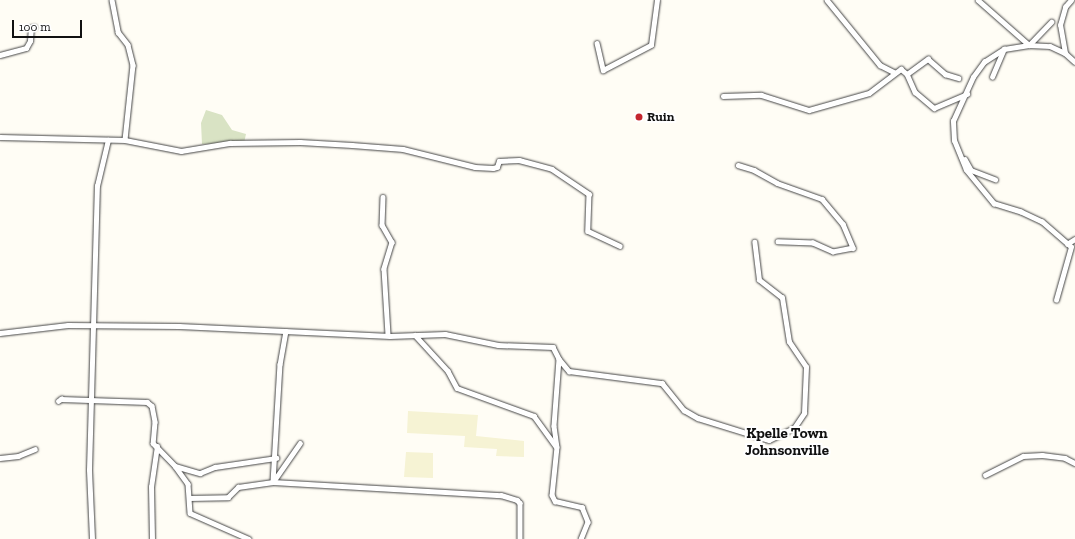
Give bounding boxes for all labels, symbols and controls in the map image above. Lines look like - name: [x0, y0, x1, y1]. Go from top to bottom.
- scale bar: [14, 12, 84, 38]
- text: 100 m: [19, 20, 51, 34]
- place label: Ruin: [647, 109, 674, 125]
- marker: Ruin: [634, 112, 644, 122]
- district label: Kpelle Town Johnsonville: [745, 424, 829, 459]

